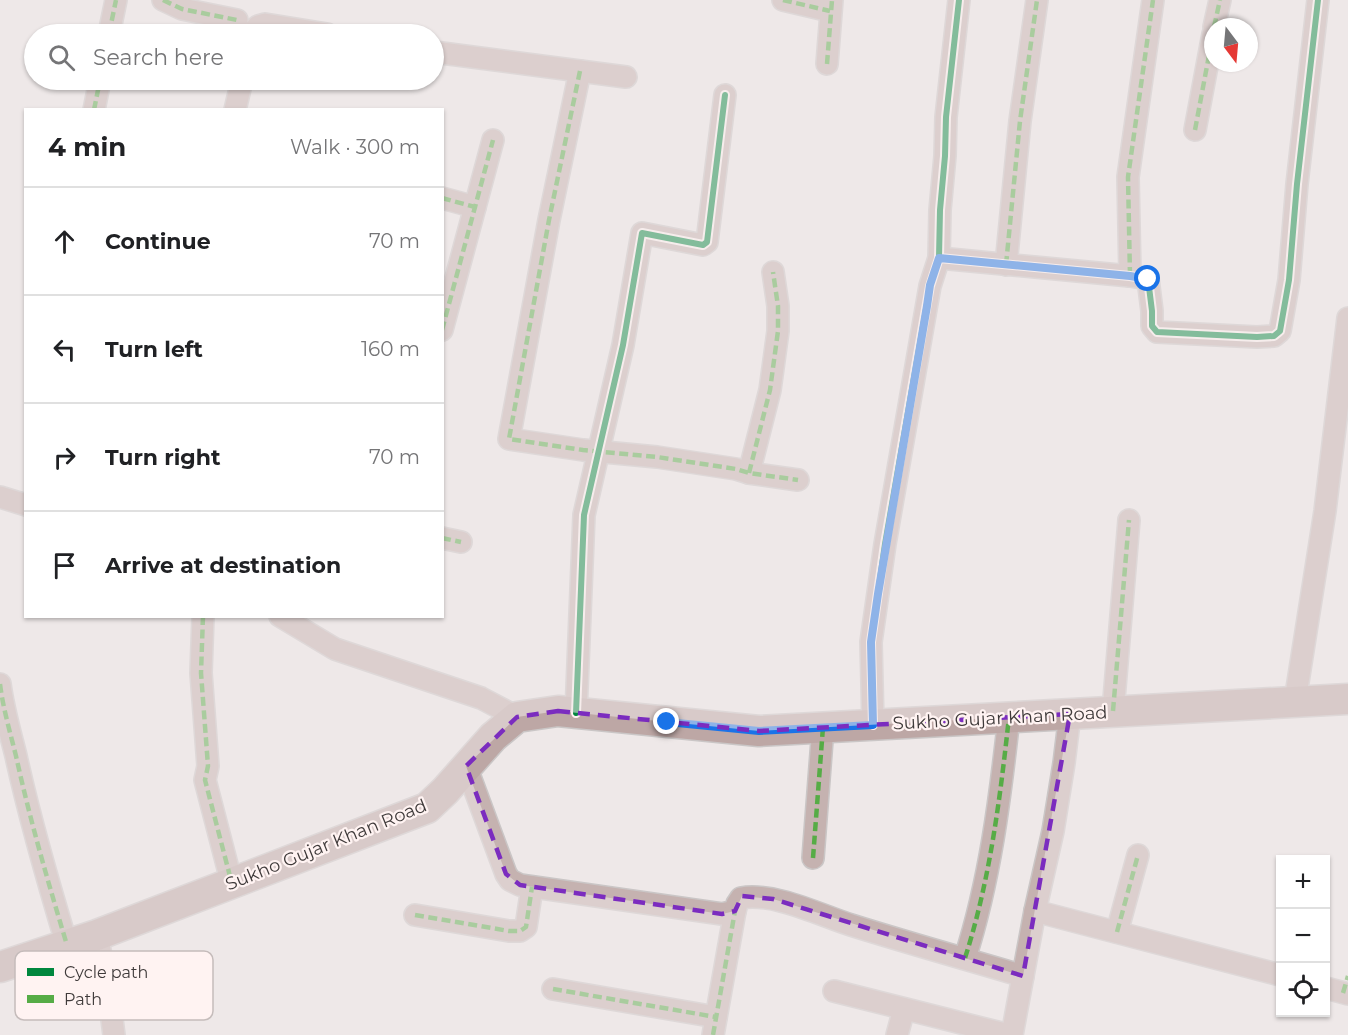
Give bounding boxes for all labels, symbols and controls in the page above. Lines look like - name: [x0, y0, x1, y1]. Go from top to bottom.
- north arrow: [1204, 18, 1258, 72]
- search box: [24, 24, 444, 90]
- icon: search: [45, 41, 78, 74]
- text: Search here: [93, 44, 224, 71]
- text: 4 min: [48, 131, 126, 163]
- text: Walk · 300 m: [290, 135, 420, 159]
- icon: ahead: [48, 225, 81, 258]
- text: Continue: [105, 228, 211, 255]
- text: 70 m: [369, 229, 420, 253]
- route start: [1134, 265, 1160, 291]
- icon: left: [48, 333, 81, 366]
- text: Turn left: [105, 336, 203, 363]
- text: 160 m: [361, 337, 420, 361]
- icon: right: [48, 441, 81, 474]
- text: Turn right: [105, 444, 220, 471]
- text: 70 m: [369, 445, 420, 469]
- icon: arrive: [48, 549, 81, 582]
- text: Arrive at destination: [105, 552, 341, 579]
- street label: Sukho Gujar Khan Road: [892, 701, 1108, 735]
- route end: [653, 708, 679, 734]
- street label: Sukho Gujar Khan Road: [222, 795, 430, 895]
- map controls: [1276, 855, 1330, 1017]
- button: +: [1276, 855, 1330, 909]
- button: −: [1276, 909, 1330, 963]
- legend: [15, 951, 213, 1020]
- text: Cycle path: [64, 963, 148, 982]
- button: locate: [1276, 963, 1330, 1017]
- text: Path: [64, 990, 102, 1009]

